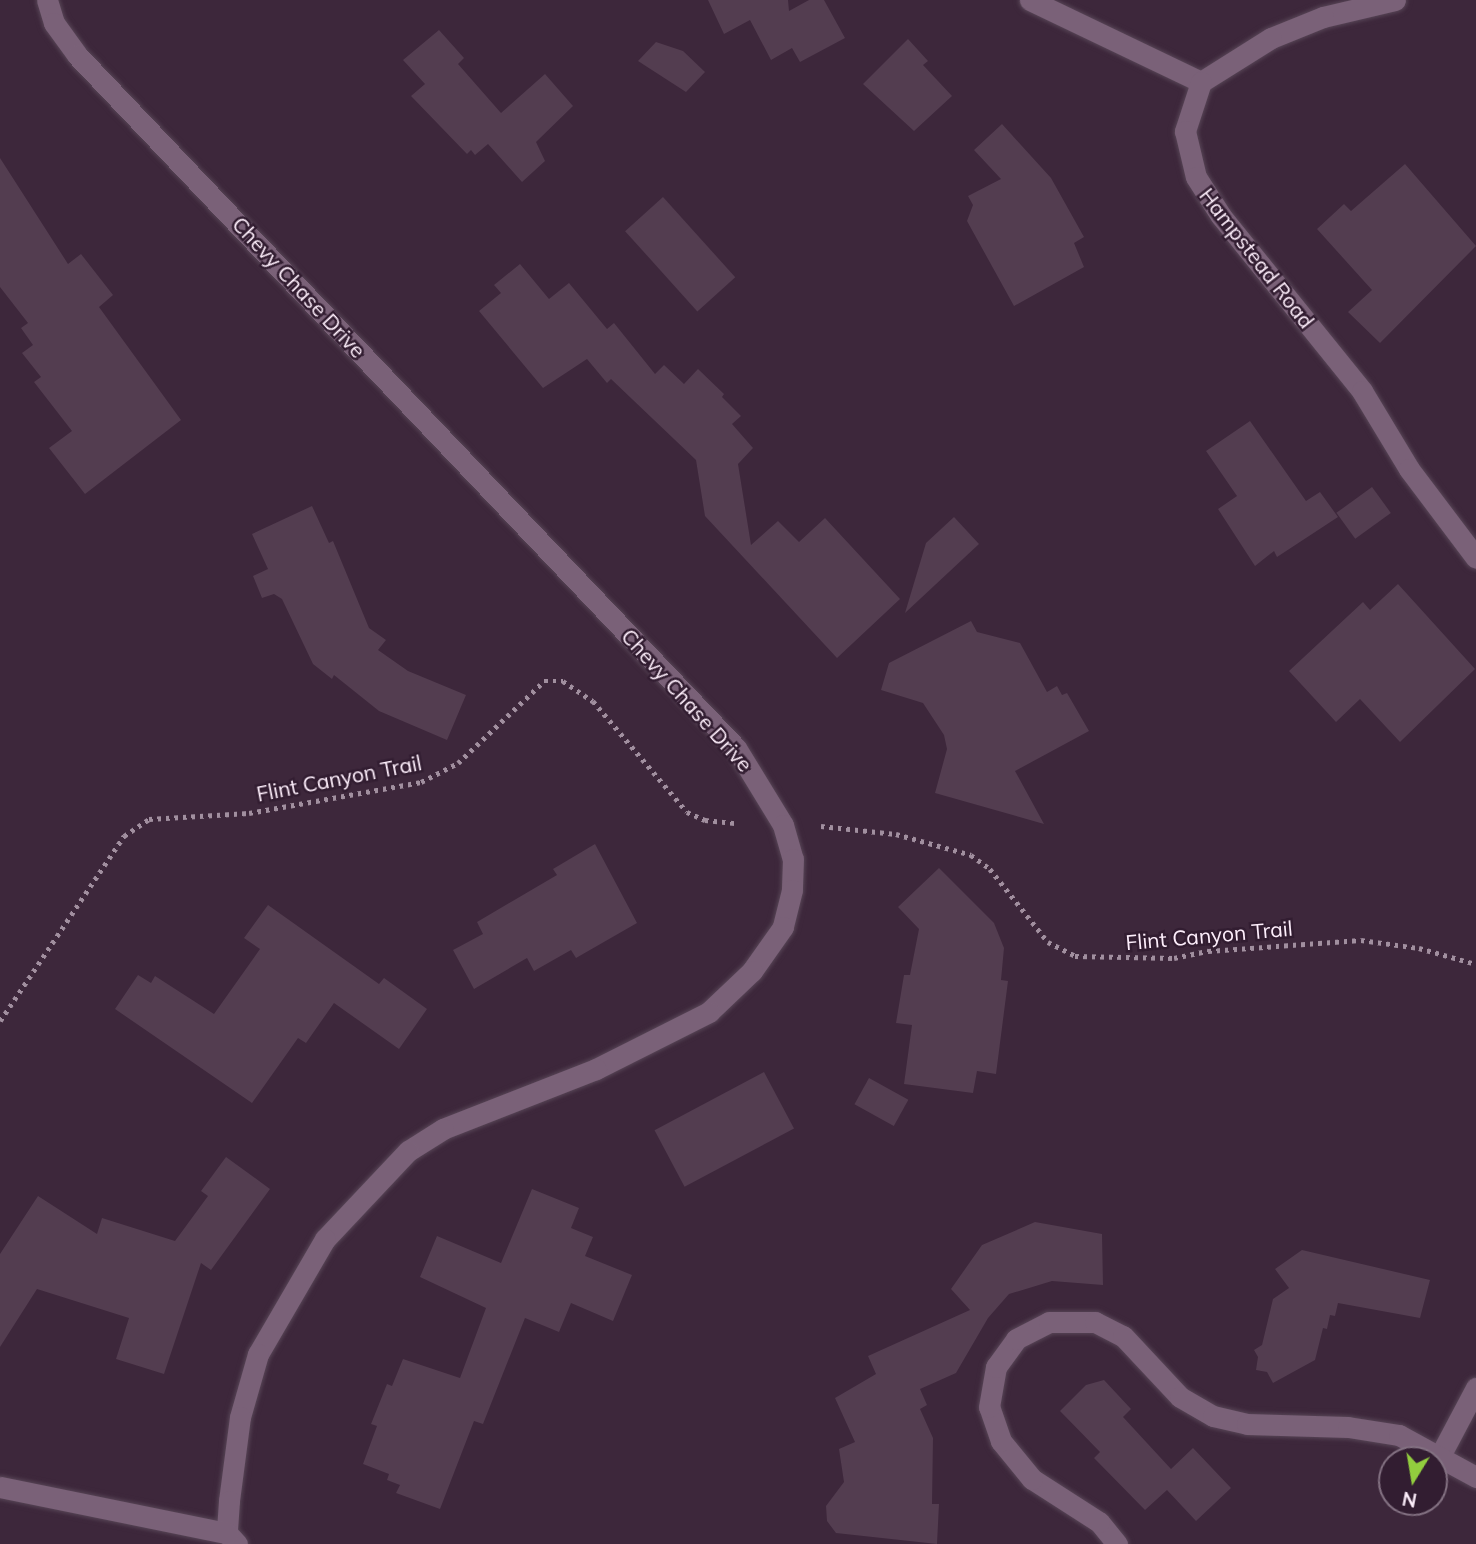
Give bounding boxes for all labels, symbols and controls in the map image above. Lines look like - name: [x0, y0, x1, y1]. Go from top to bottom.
- street label: Hampstead Road: [1194, 183, 1320, 333]
- street label: Chevy Chase Drive: [227, 211, 371, 363]
- street label: Chevy Chase Drive: [616, 623, 758, 777]
- street label: Flint Canyon Trail: [254, 750, 424, 806]
- street label: Flint Canyon Trail: [1124, 915, 1294, 955]
- north arrow: [1378, 1446, 1448, 1516]
- text: N: [1400, 1487, 1419, 1513]

